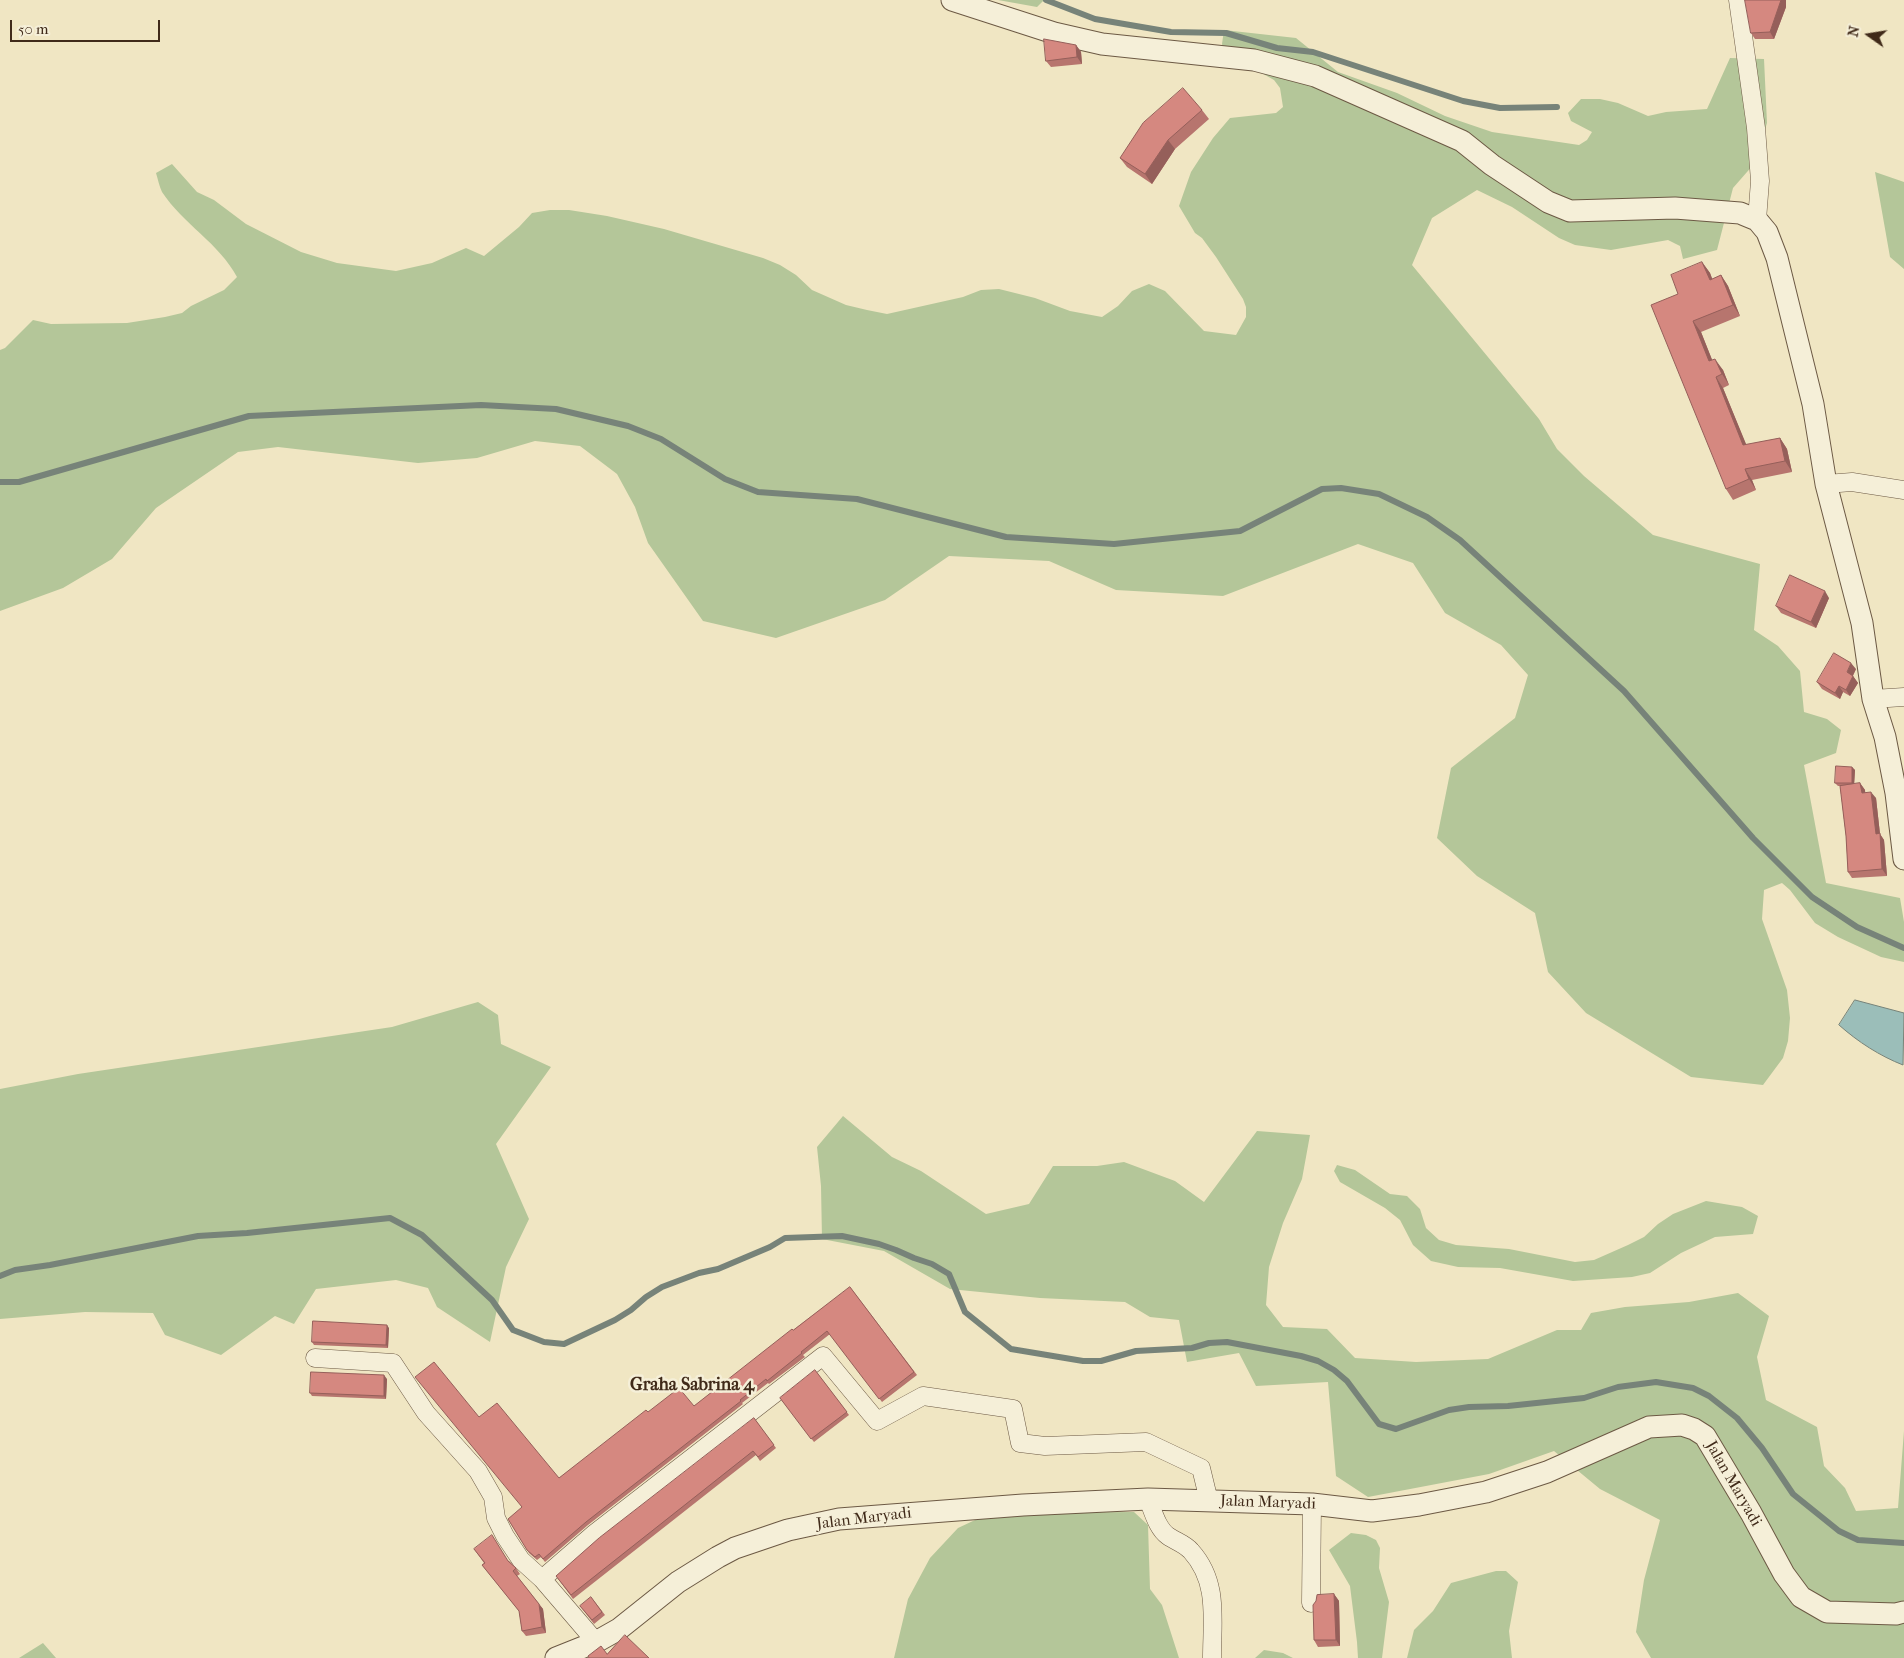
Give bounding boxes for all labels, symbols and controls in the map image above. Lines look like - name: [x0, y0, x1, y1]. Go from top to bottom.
- scale bar: [12, 10, 162, 42]
- north arrow: [1844, 10, 1894, 60]
- text: 50 m: [18, 20, 48, 38]
- text: N: [1844, 24, 1863, 39]
- district label: Graha Sabrina 4: [630, 1375, 754, 1397]
- street label: Jalan Maryadi: [1701, 1438, 1765, 1530]
- street label: Jalan Maryadi: [1220, 1492, 1316, 1514]
- street label: Jalan Maryadi: [815, 1504, 913, 1534]

